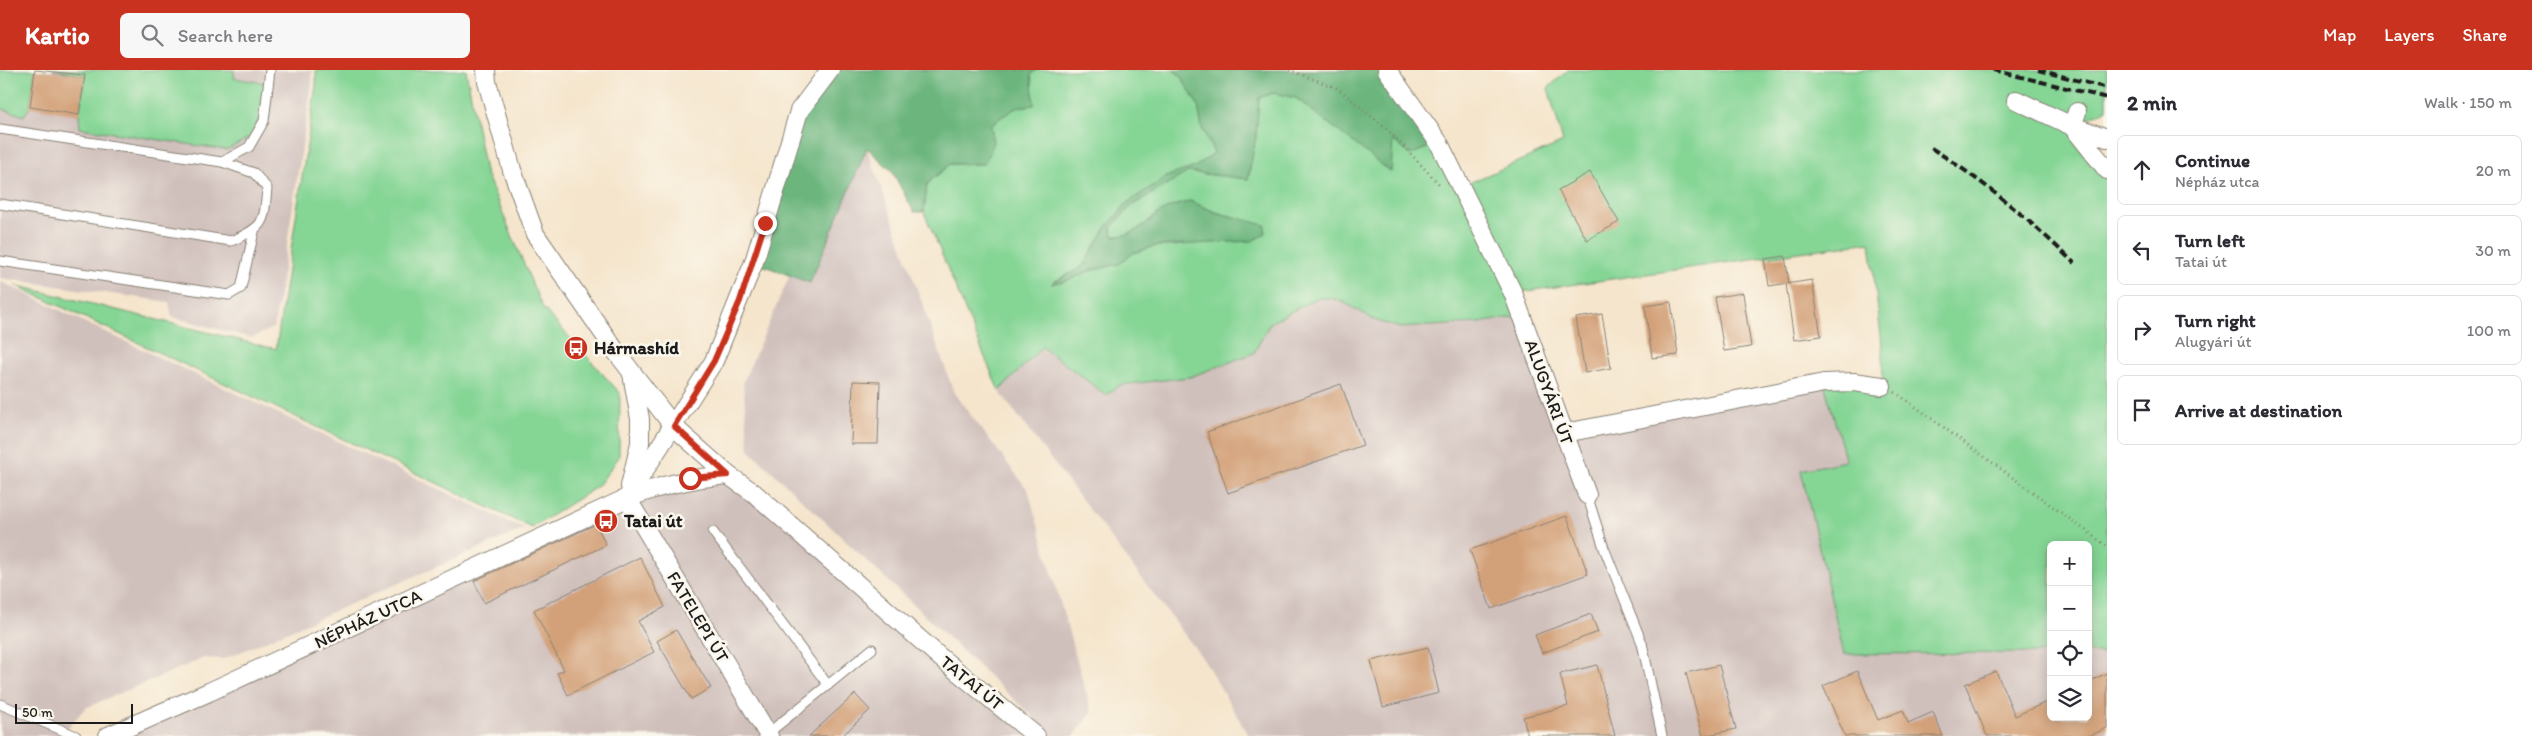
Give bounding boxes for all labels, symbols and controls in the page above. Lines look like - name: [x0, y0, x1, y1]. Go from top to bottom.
- search box: [120, 13, 470, 58]
- text: Kartio: [25, 21, 90, 50]
- icon: search: [138, 21, 166, 49]
- text: Search here: [178, 24, 273, 47]
- text: Map: [2323, 24, 2356, 46]
- text: Layers: [2384, 24, 2434, 46]
- text: Share: [2462, 24, 2507, 46]
- text: 2 min: [2127, 90, 2177, 115]
- text: Walk · 150 m: [2424, 93, 2512, 112]
- text: Continue: [2175, 149, 2250, 172]
- icon: ahead: [2128, 156, 2156, 184]
- text: 20 m: [2476, 161, 2511, 180]
- text: Népház utca: [2175, 172, 2259, 191]
- route end: [754, 212, 777, 235]
- text: Turn left: [2175, 229, 2245, 252]
- icon: left: [2128, 236, 2156, 264]
- text: 30 m: [2475, 241, 2511, 260]
- text: Tatai út: [2175, 252, 2227, 271]
- text: Turn right: [2175, 309, 2256, 332]
- icon: right: [2128, 316, 2156, 344]
- text: 100 m: [2467, 321, 2511, 340]
- text: Alugyári út: [2175, 332, 2252, 351]
- bus stop icon: Hármashíd: [563, 335, 589, 361]
- street label: ALUGYÁRI ÚT: [1520, 336, 1578, 448]
- place label: Hármashíd: [594, 337, 679, 359]
- icon: arrive: [2128, 396, 2156, 424]
- text: Arrive at destination: [2175, 399, 2342, 422]
- route start: [679, 467, 702, 490]
- bus stop icon: Tatai út: [593, 508, 619, 534]
- place label: Tatai út: [623, 510, 683, 532]
- map controls: [2047, 541, 2092, 721]
- button: +: [2047, 541, 2092, 586]
- street label: FATELEPI ÚT: [662, 567, 734, 667]
- street label: NÉPHÁZ UTCA: [311, 584, 426, 653]
- button: −: [2047, 586, 2092, 631]
- button: locate: [2047, 631, 2092, 676]
- street label: TATAI ÚT: [936, 651, 1008, 715]
- button: layers: [2047, 676, 2092, 721]
- scale bar: [15, 701, 132, 724]
- text: 50 m: [22, 704, 53, 721]

